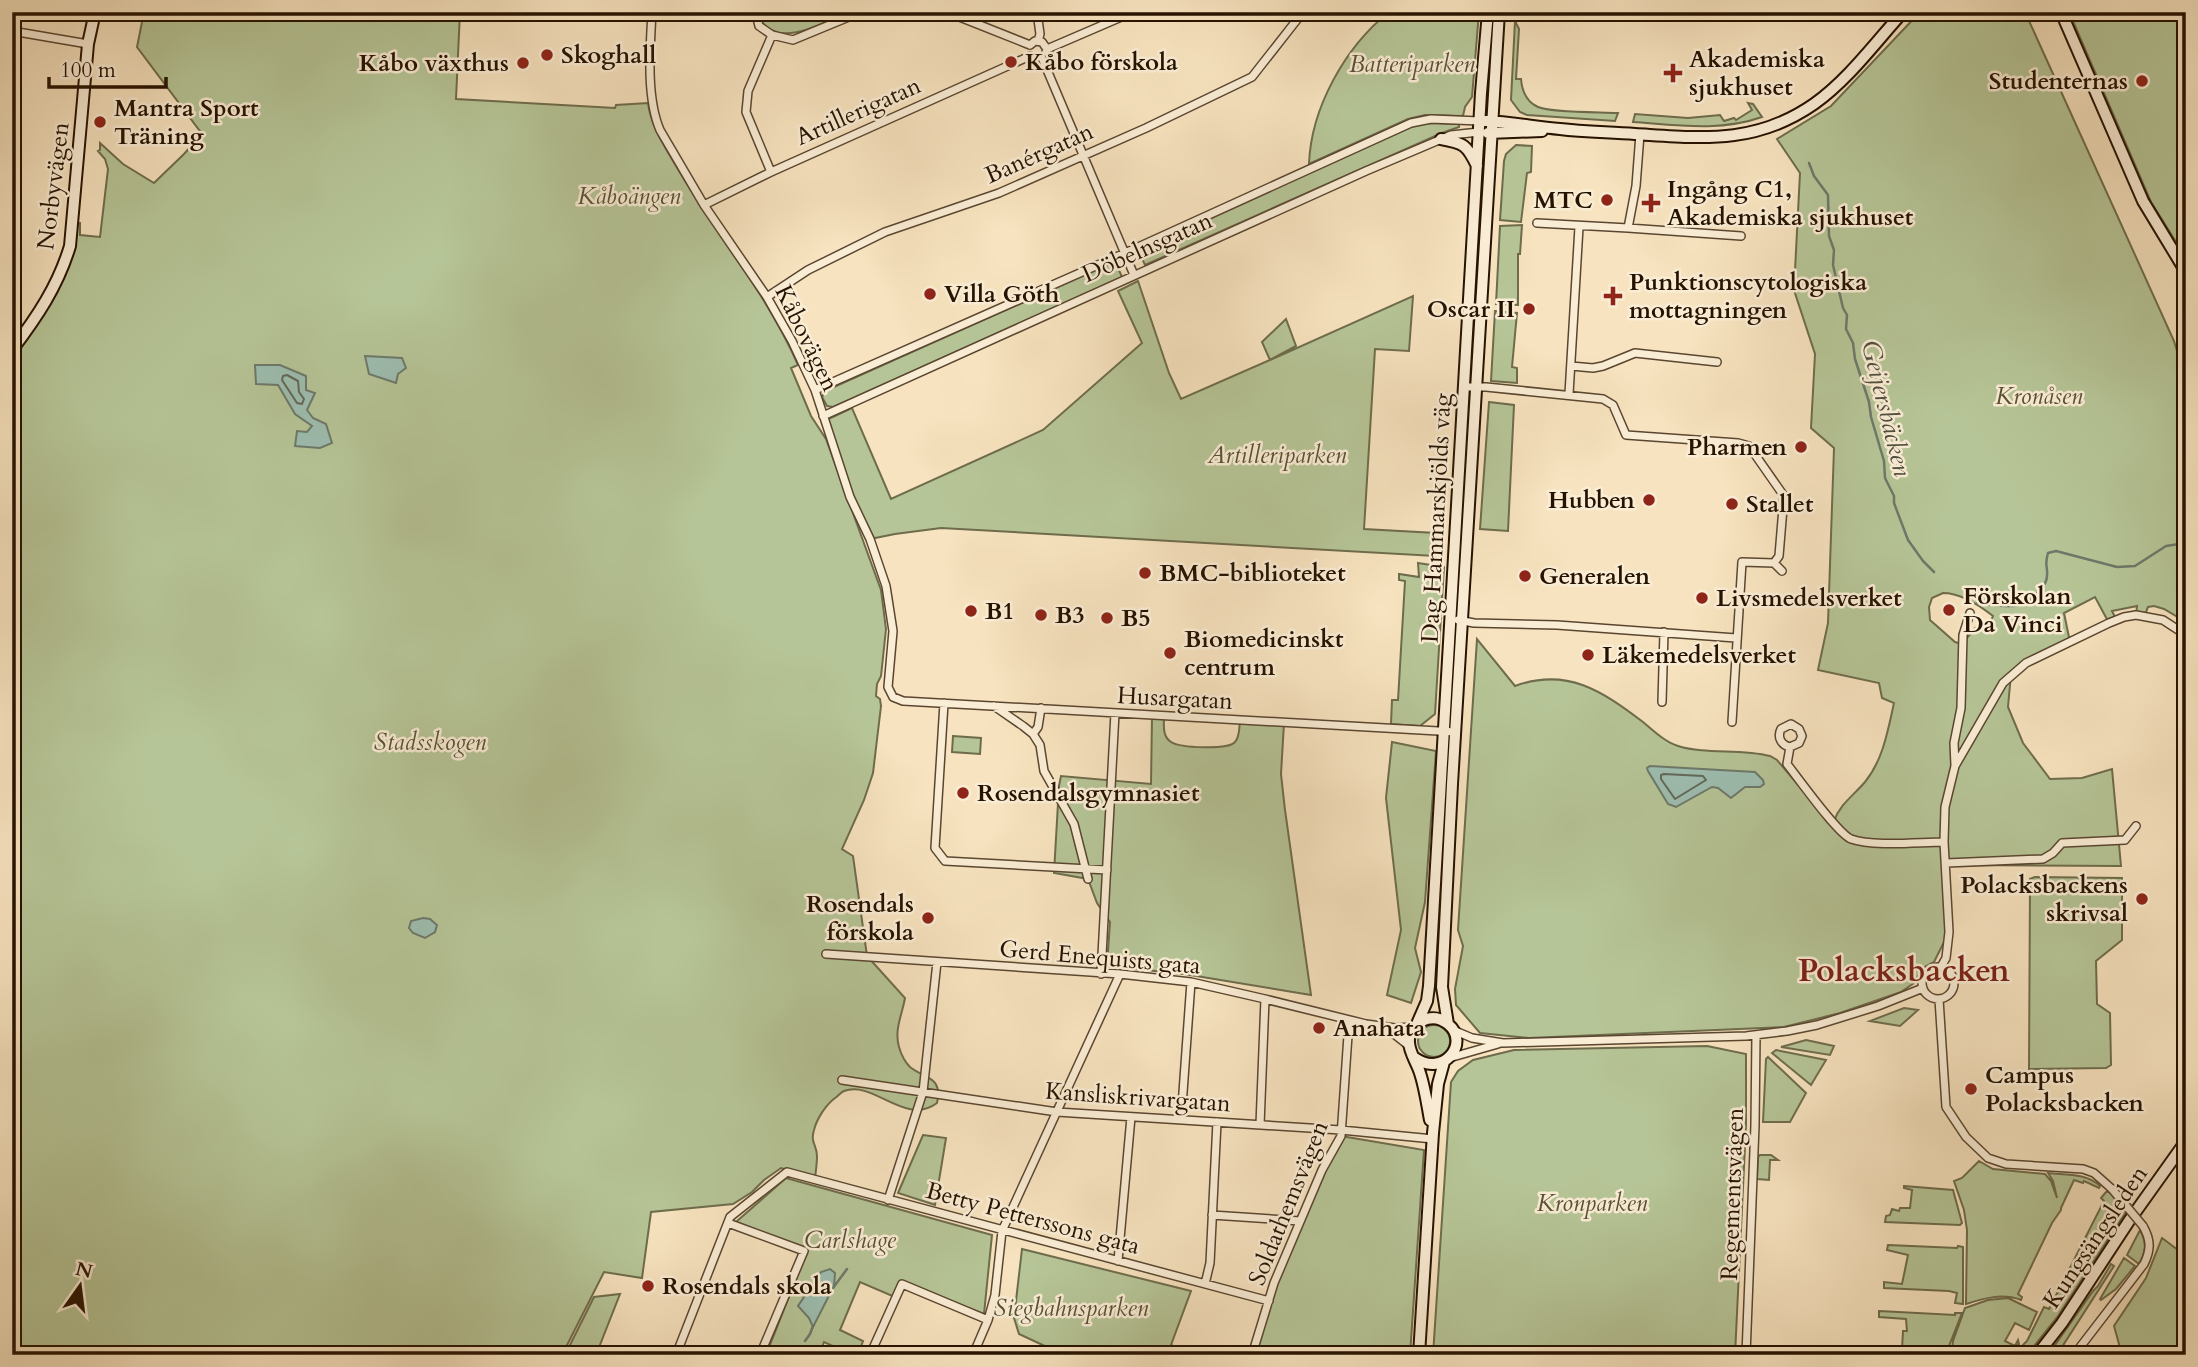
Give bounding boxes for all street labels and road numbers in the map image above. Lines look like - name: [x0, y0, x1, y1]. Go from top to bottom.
- street label: Artillerigatan: [790, 69, 927, 154]
- street label: Banérgatan: [980, 115, 1099, 192]
- street label: Norbyvägen: [29, 120, 78, 252]
- street label: Döbelnsgatan: [1077, 204, 1218, 291]
- street label: Kåbovägen: [767, 279, 847, 397]
- street label: Dag Hammarskjölds väg: [1413, 392, 1460, 644]
- street label: Husargatan: [1116, 679, 1234, 718]
- street label: Gerd Enequists gata: [998, 932, 1203, 983]
- street label: Kansliskrivargatan: [1044, 1075, 1232, 1120]
- street label: Regementsvägen: [1713, 1107, 1752, 1281]
- street label: Soldathemsvägen: [1240, 1116, 1337, 1290]
- street label: Kungsängsleden: [2035, 1159, 2156, 1315]
- street label: Betty Petterssons gata: [922, 1174, 1144, 1263]

